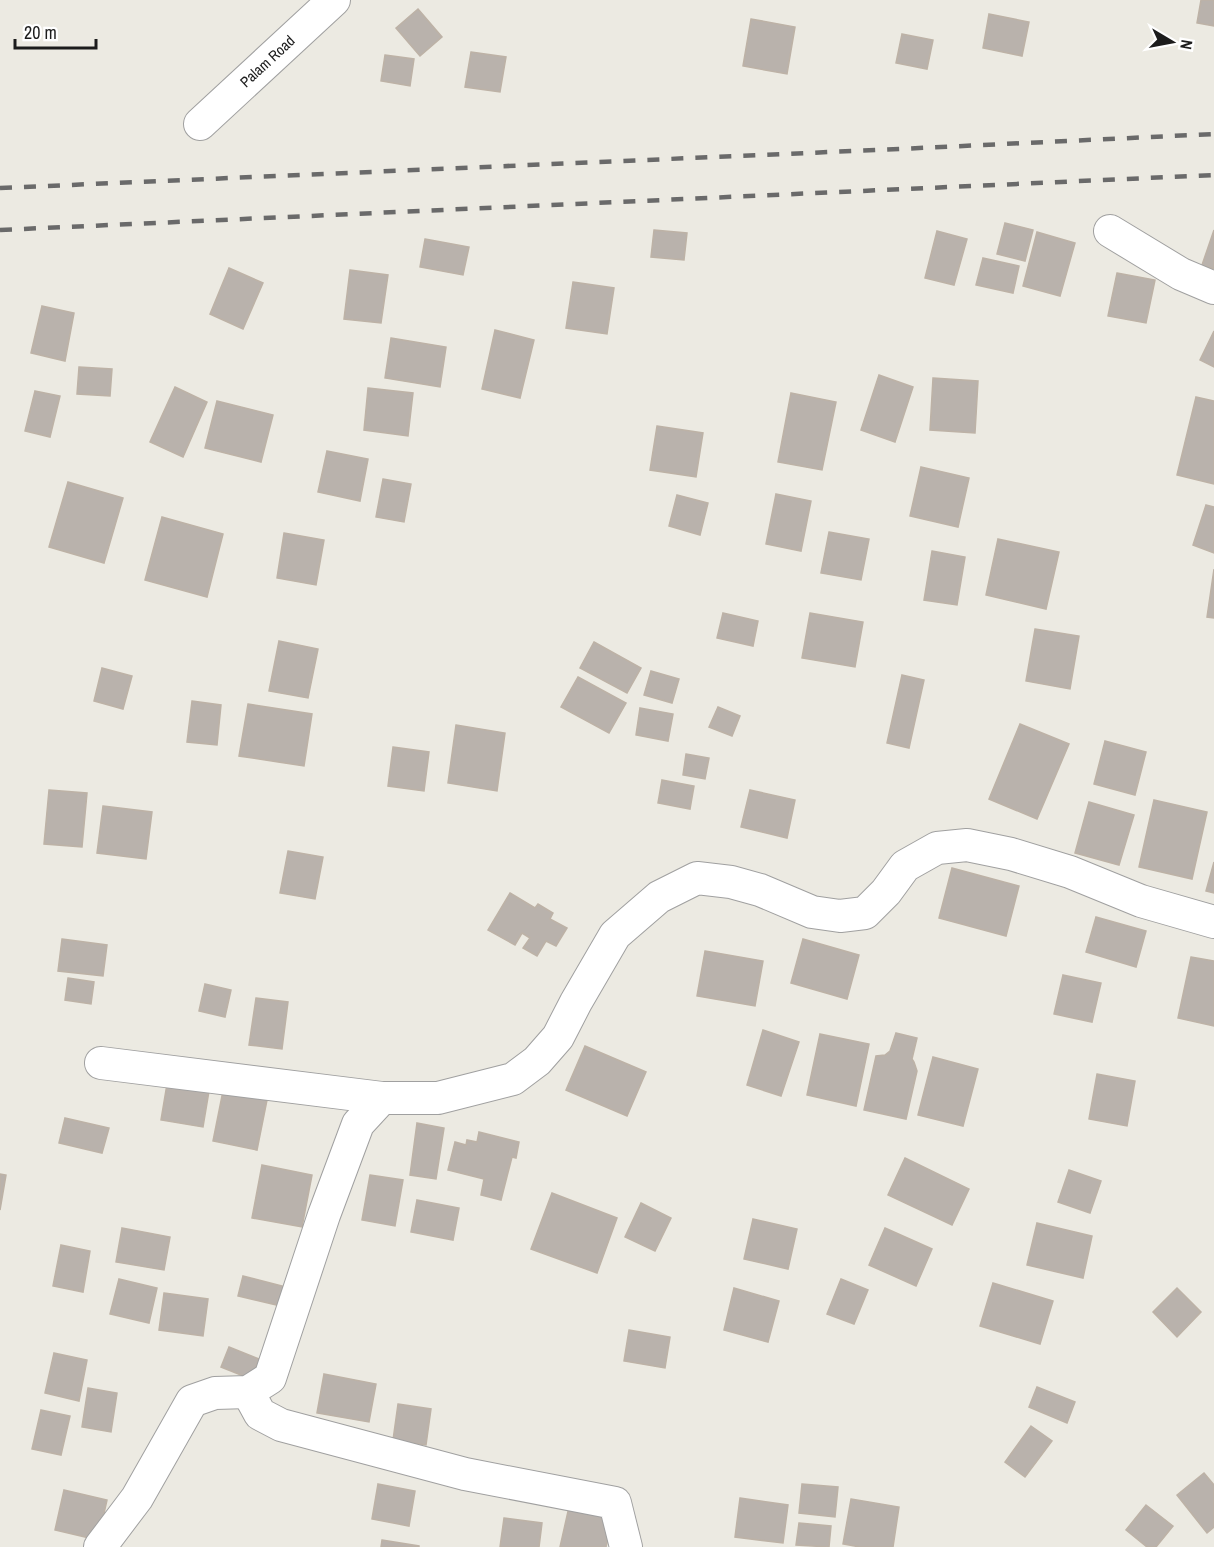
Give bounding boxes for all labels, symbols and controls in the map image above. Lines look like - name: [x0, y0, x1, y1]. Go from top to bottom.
- scale bar: [15, 12, 96, 50]
- north arrow: [1142, 12, 1202, 72]
- text: 20 m: [24, 20, 57, 45]
- street label: Palam Road: [235, 30, 299, 92]
- text: N: [1175, 38, 1198, 51]

